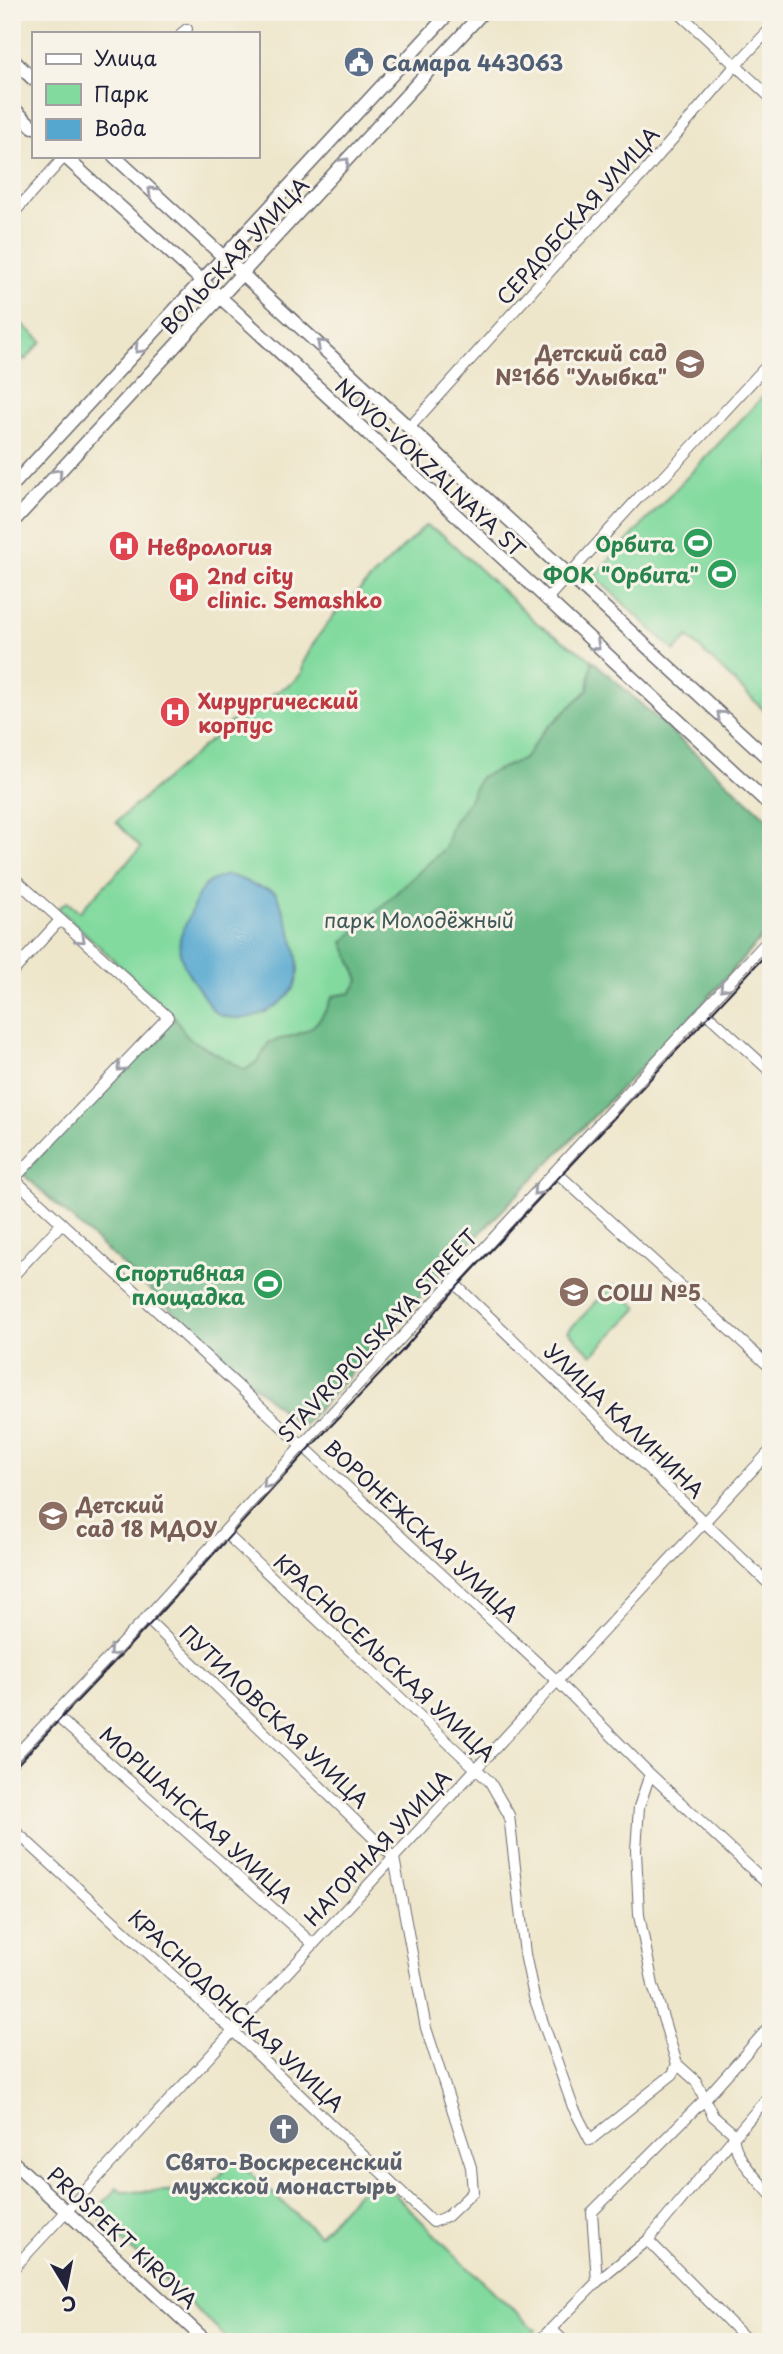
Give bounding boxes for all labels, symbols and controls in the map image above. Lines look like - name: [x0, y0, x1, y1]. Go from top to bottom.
- legend: [32, 32, 259, 158]
- text: Улица: [94, 41, 157, 73]
- public building icon: Самара 443063: [342, 45, 376, 79]
- place label: Самара 443063: [382, 46, 563, 78]
- text: Парк: [94, 77, 149, 109]
- text: Вода: [94, 111, 146, 143]
- street label: СЕРДОБСКАЯ УЛИЦА: [488, 119, 666, 311]
- one-way arrow: [337, 157, 350, 170]
- street label: ВОЛЬСКАЯ УЛИЦА: [153, 169, 315, 341]
- one-way arrow: [147, 187, 160, 200]
- place label: Детский сад №166 "Улыбка": [495, 336, 667, 392]
- one-way arrow: [316, 340, 329, 353]
- one-way arrow: [134, 341, 147, 354]
- school or university icon: Детский сад №166 "Улыбка": [673, 347, 707, 381]
- street label: NOVO-VOKZALNAYA ST: [329, 370, 534, 564]
- one-way arrow: [50, 468, 63, 481]
- sports icon: Орбита: [681, 526, 715, 560]
- place label: Орбита: [595, 527, 675, 559]
- hospital icon: Неврология: [107, 529, 141, 563]
- place label: Неврология: [147, 530, 273, 562]
- sports icon: ФОК "Орбита": [705, 557, 739, 591]
- place label: ФОК "Орбита": [543, 558, 699, 590]
- place label: 2nd city clinic. Semashko: [207, 559, 382, 615]
- hospital icon: 2nd city clinic. Semashko: [167, 570, 201, 604]
- one-way arrow: [588, 638, 601, 650]
- place label: Хирургический корпус: [198, 684, 359, 740]
- hospital icon: Хирургический корпус: [158, 695, 192, 729]
- one-way arrow: [716, 711, 729, 723]
- park label: парк Молодёжный: [324, 903, 514, 935]
- one-way arrow: [73, 930, 86, 943]
- one-way arrow: [720, 979, 733, 992]
- one-way arrow: [116, 1059, 129, 1072]
- one-way arrow: [533, 1183, 545, 1196]
- street label: STAVROPOLSKAYA STREET: [269, 1221, 485, 1449]
- place label: Спортивная площадка: [115, 1256, 245, 1312]
- sports icon: Спортивная площадка: [251, 1267, 285, 1301]
- school or university icon: СОШ №5: [557, 1275, 591, 1309]
- place label: СОШ №5: [597, 1276, 701, 1308]
- street label: УЛИЦА КАЛИНИНА: [538, 1335, 712, 1505]
- street label: ВОРОНЕЖСКАЯ УЛИЦА: [318, 1431, 526, 1629]
- one-way arrow: [263, 1476, 275, 1489]
- place label: Детский сад 18 МДОУ: [75, 1488, 217, 1544]
- school or university icon: Детский сад 18 МДОУ: [36, 1499, 70, 1533]
- street label: КРАСНОСЕЛЬСКАЯ УЛИЦА: [267, 1545, 503, 1769]
- street label: ПУТИЛОВСКАЯ УЛИЦА: [173, 1617, 377, 1815]
- one-way arrow: [109, 1644, 122, 1657]
- street label: МОРШАНСКАЯ УЛИЦА: [93, 1718, 301, 1910]
- street label: НАГОРНАЯ УЛИЦА: [296, 1762, 458, 1932]
- street label: КРАСНОДОНСКАЯ УЛИЦА: [122, 1901, 352, 2119]
- church icon: Свято-Воскресенский мужской монастырь: [267, 2112, 301, 2146]
- place label: Свято-Воскресенский мужской монастырь: [165, 2145, 403, 2201]
- street label: PROSPEKT KIROVA: [40, 2158, 206, 2316]
- north arrow: [32, 2252, 102, 2322]
- text: С: [60, 2290, 79, 2320]

